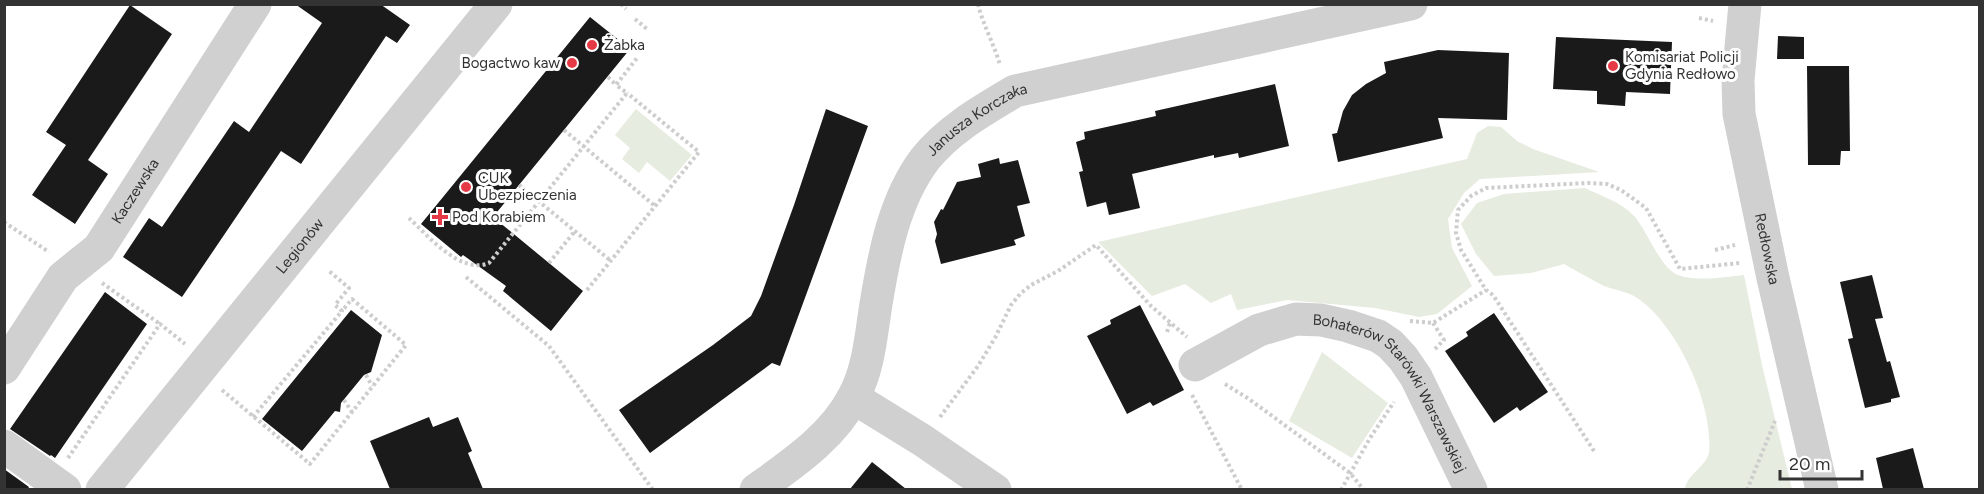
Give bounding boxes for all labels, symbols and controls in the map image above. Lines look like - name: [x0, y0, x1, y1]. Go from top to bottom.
- place label: Żabka: [604, 36, 645, 54]
- marker: Żabka: [585, 38, 599, 52]
- place label: Komisariat Policji Gdynia Redłowo: [1625, 48, 1739, 83]
- place label: Bogactwo kaw: [461, 54, 560, 72]
- marker: Bogactwo kaw: [565, 56, 579, 70]
- marker: Komisariat Policji Gdynia Redłowo: [1606, 59, 1620, 73]
- street label: Janusza Korczaka: [923, 80, 1029, 160]
- street label: Kaczewska: [108, 155, 163, 227]
- place label: CUK Ubezpieczenia: [478, 169, 577, 204]
- marker: CUK Ubezpieczenia: [459, 180, 473, 194]
- place label: Pod Korabiem: [452, 208, 545, 226]
- marker: Pod Korabiem: [433, 210, 447, 224]
- street label: Redłowska: [1751, 211, 1783, 286]
- street label: Legionów: [272, 215, 328, 277]
- street label: Bohaterów Starówki Warszawskiej: [1312, 311, 1470, 476]
- scale bar: [1780, 443, 1862, 481]
- text: 20 m: [1789, 453, 1830, 475]

